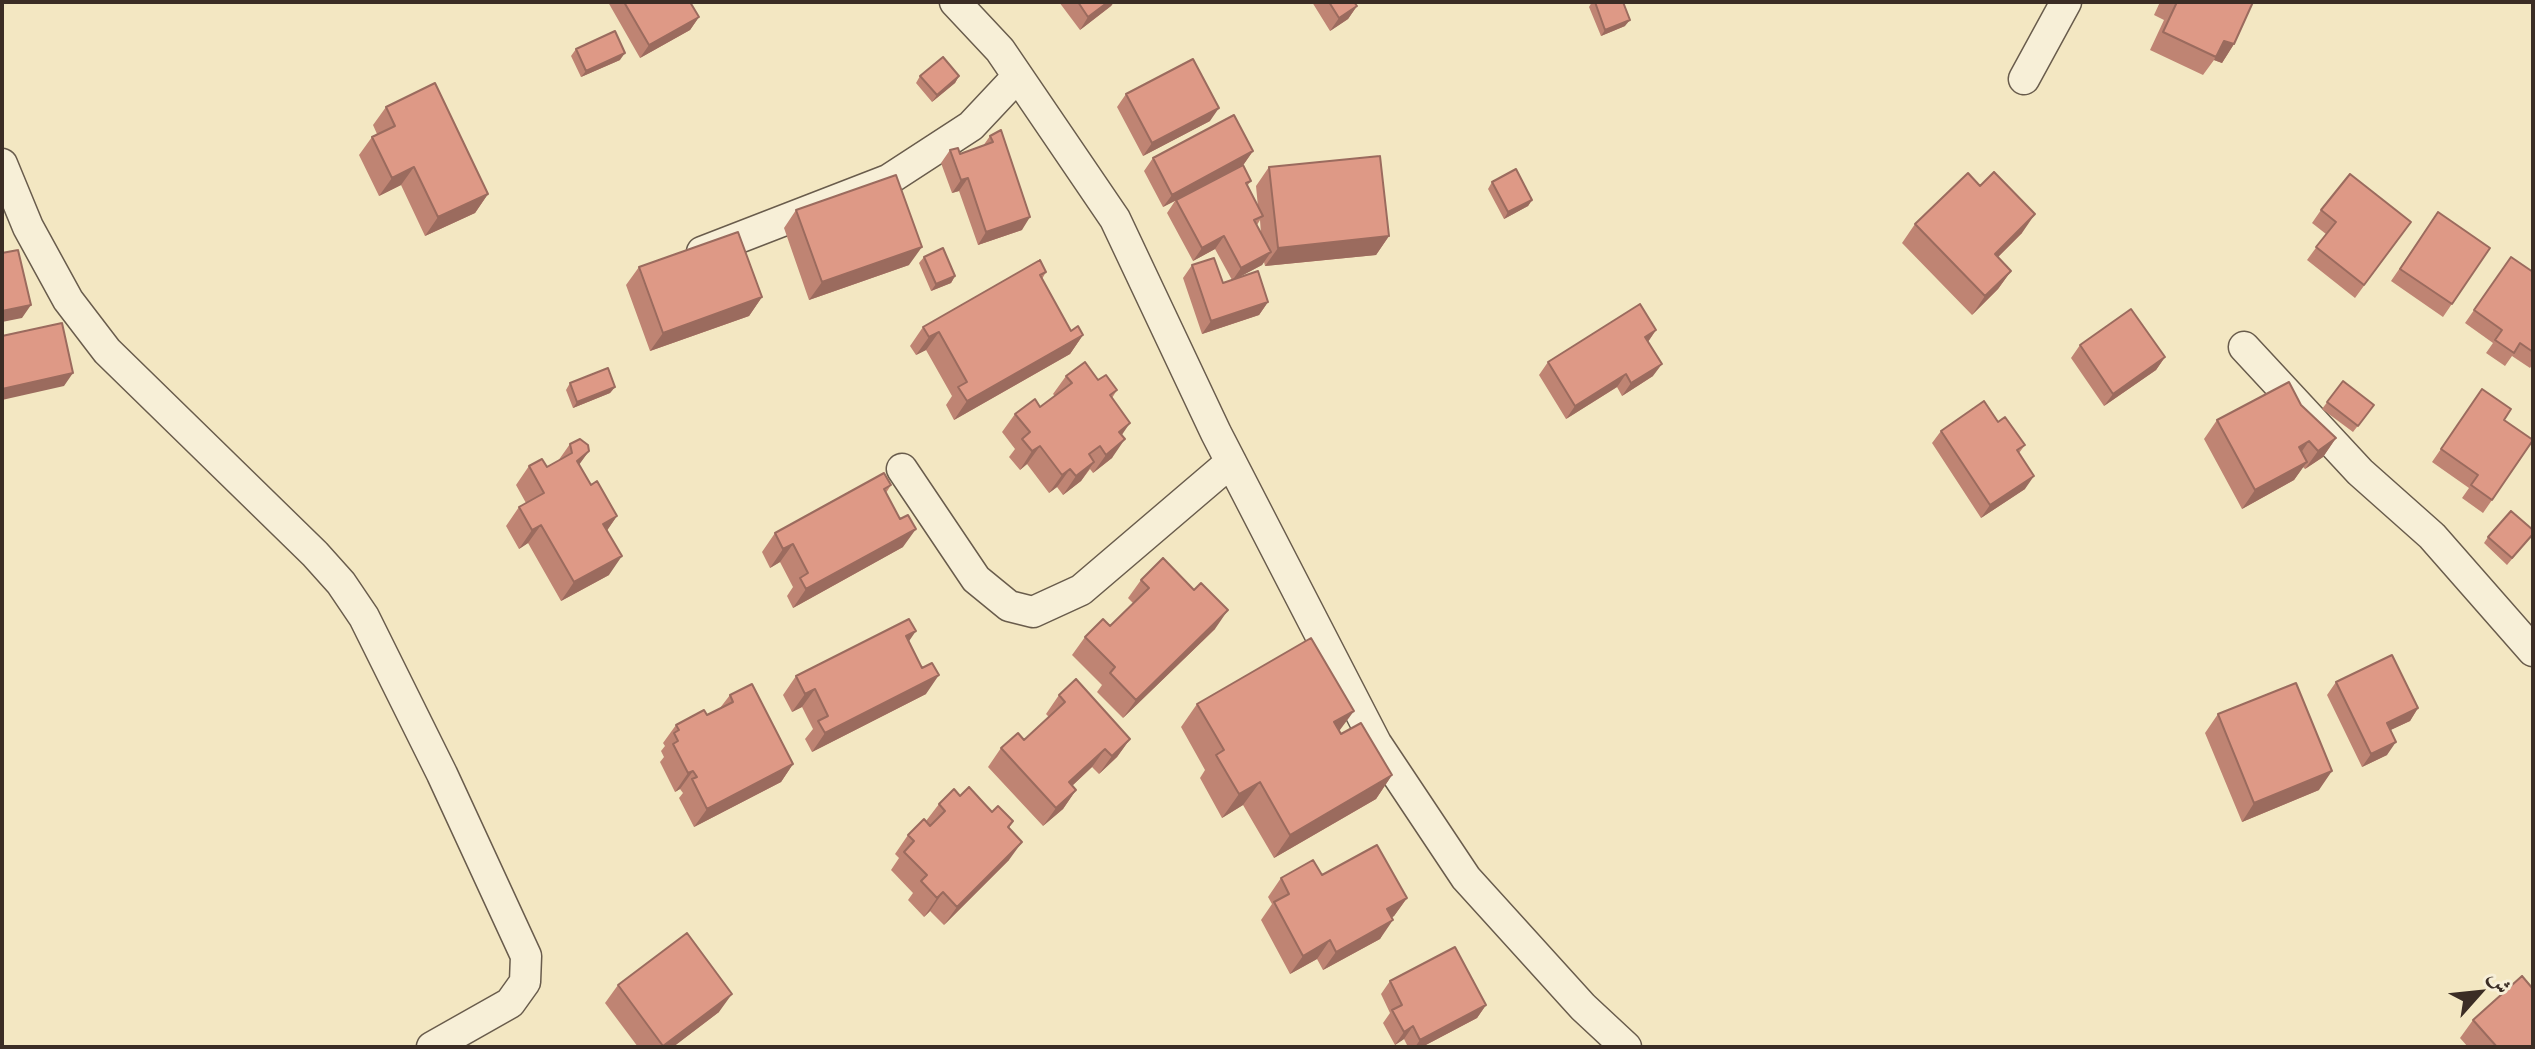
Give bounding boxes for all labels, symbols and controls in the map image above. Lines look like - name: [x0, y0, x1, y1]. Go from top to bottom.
- north arrow: [2439, 953, 2519, 1033]
- text: ش: [2481, 965, 2520, 999]

